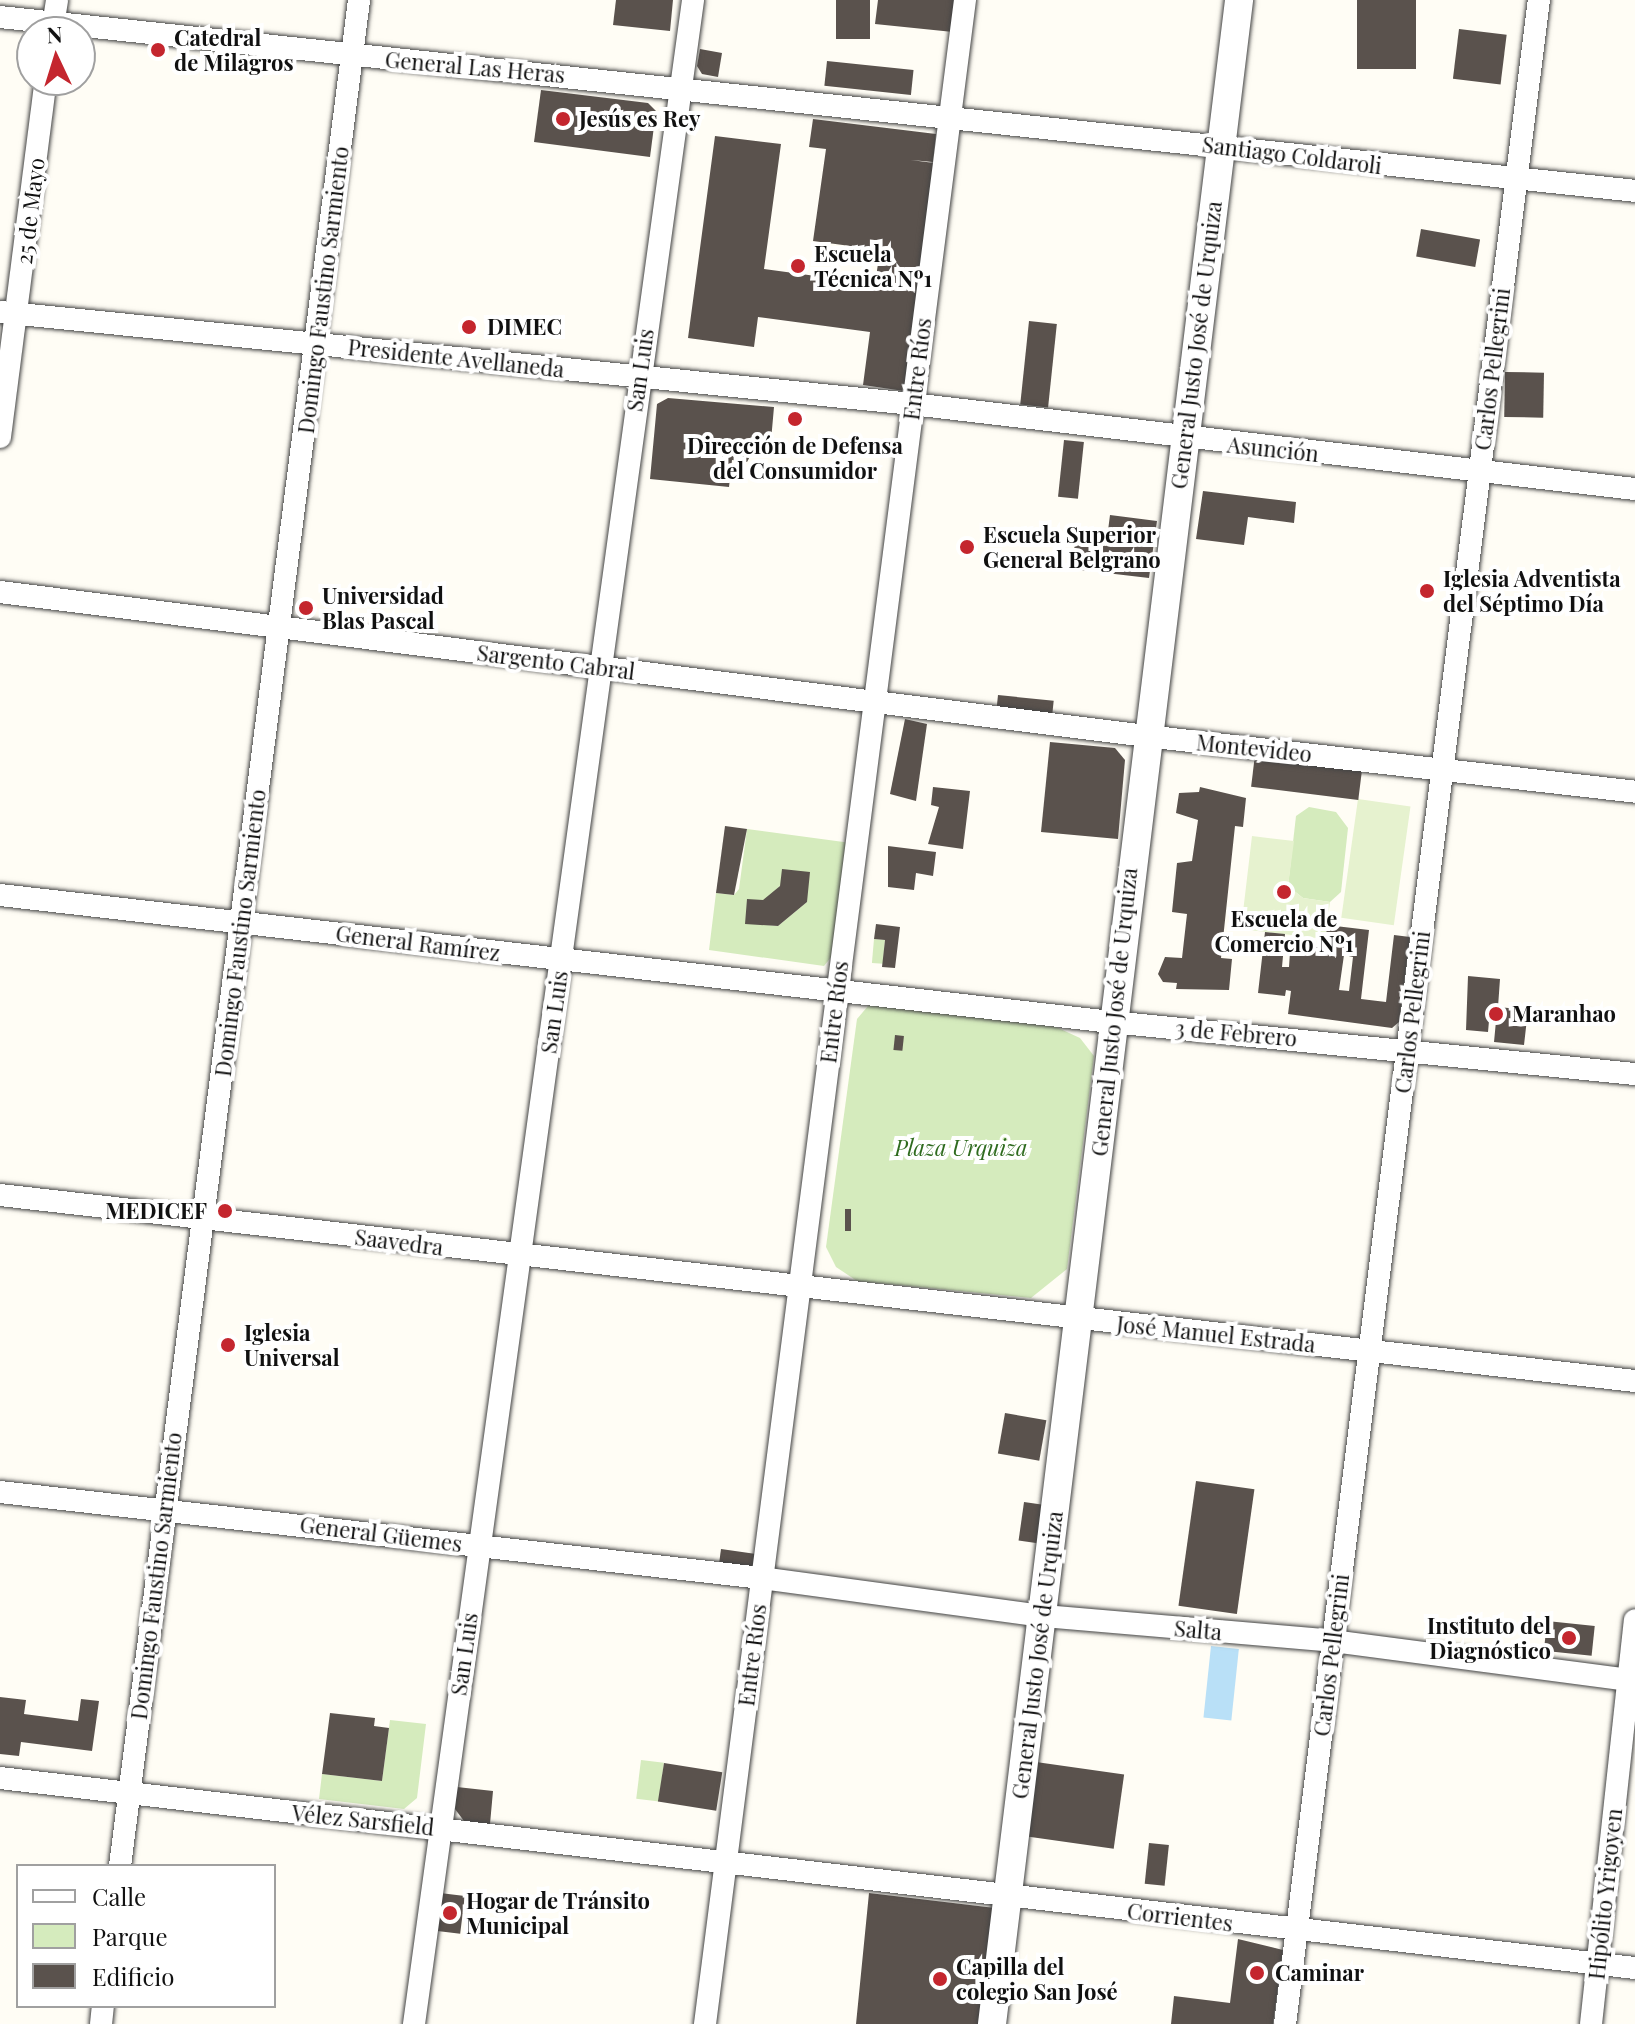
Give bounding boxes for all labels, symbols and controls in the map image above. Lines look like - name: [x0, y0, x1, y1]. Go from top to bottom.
- north arrow: [16, 16, 96, 96]
- text: N: [45, 19, 63, 50]
- place label: Catedral de Milagros: [174, 24, 294, 76]
- marker: Catedral de Milagros: [149, 41, 167, 59]
- street label: General Las Heras: [384, 46, 566, 88]
- place label: Jesús es Rey: [579, 106, 700, 132]
- marker: Jesús es Rey: [554, 110, 572, 128]
- street label: Santiago Coldaroli: [1201, 131, 1383, 179]
- street label: Domingo Faustino Sarmiento: [292, 145, 354, 435]
- street label: 25 de Mayo: [10, 156, 50, 266]
- street label: General Justo José de Urquiza: [1165, 200, 1227, 490]
- place label: Escuela Técnica Nº1: [814, 240, 932, 292]
- marker: Escuela Técnica Nº1: [789, 257, 807, 275]
- street label: Carlos Pellegrini: [1469, 286, 1515, 452]
- place label: DIMEC: [487, 314, 562, 340]
- marker: DIMEC: [458, 316, 480, 338]
- street label: Entre Ríos: [898, 316, 936, 422]
- street label: San Luis: [621, 327, 659, 413]
- street label: Presidente Avellaneda: [346, 333, 566, 383]
- marker: Dirección de Defensa del Consumidor: [786, 410, 804, 428]
- street label: Asunción: [1226, 431, 1320, 467]
- place label: Dirección de Defensa del Consumidor: [687, 432, 903, 484]
- place label: Escuela Superior General Belgrano: [983, 521, 1161, 572]
- marker: Escuela Superior General Belgrano: [958, 538, 976, 556]
- place label: Iglesia Adventista del Séptimo Día: [1443, 565, 1622, 616]
- place label: Universidad Blas Pascal: [322, 582, 444, 634]
- marker: Iglesia Adventista del Séptimo Día: [1418, 582, 1436, 600]
- marker: Universidad Blas Pascal: [297, 599, 315, 617]
- street label: Sargento Cabral: [475, 639, 637, 685]
- street label: Montevideo: [1195, 729, 1313, 767]
- street label: Domingo Faustino Sarmiento: [209, 788, 271, 1078]
- street label: General Justo José de Urquiza: [1086, 866, 1142, 1158]
- marker: Escuela de Comercio Nº1: [1275, 883, 1293, 901]
- place label: Escuela de Comercio Nº1: [1215, 905, 1353, 956]
- street label: General Ramírez: [334, 920, 502, 966]
- street label: Carlos Pellegrini: [1389, 929, 1435, 1095]
- street label: Entre Ríos: [815, 959, 853, 1065]
- street label: San Luis: [535, 969, 573, 1055]
- place label: Maranhao: [1512, 1001, 1616, 1027]
- marker: Maranhao: [1487, 1005, 1505, 1023]
- street label: 3 de Febrero: [1174, 1015, 1298, 1051]
- park label: Plaza Urquiza: [895, 1135, 1027, 1161]
- place label: MEDICEF: [105, 1198, 207, 1224]
- marker: MEDICEF: [214, 1200, 236, 1222]
- street label: Saavedra: [353, 1223, 445, 1261]
- street label: José Manuel Estrada: [1115, 1310, 1317, 1358]
- place label: Iglesia Universal: [244, 1319, 340, 1370]
- marker: Iglesia Universal: [219, 1336, 237, 1354]
- street label: Domingo Faustino Sarmiento: [125, 1431, 187, 1721]
- street label: General Justo José de Urquiza: [1006, 1510, 1068, 1800]
- street label: General Güemes: [298, 1511, 464, 1557]
- street label: Carlos Pellegrini: [1308, 1572, 1354, 1738]
- street label: Entre Ríos: [733, 1602, 771, 1708]
- street label: San Luis: [445, 1611, 483, 1697]
- place label: Instituto del Diagnóstico: [1427, 1612, 1551, 1664]
- street label: Salta: [1173, 1615, 1223, 1645]
- marker: Instituto del Diagnóstico: [1558, 1627, 1580, 1649]
- street label: Vélez Sarsfield: [291, 1799, 435, 1841]
- street label: Hipólito Yrigoyen: [1583, 1807, 1627, 1981]
- legend: [16, 1864, 276, 2008]
- text: Calle: [92, 1880, 146, 1912]
- place label: Hogar de Tránsito Municipal: [466, 1887, 651, 1938]
- street label: Corrientes: [1126, 1897, 1234, 1937]
- marker: Hogar de Tránsito Municipal: [441, 1904, 459, 1922]
- text: Parque: [92, 1920, 168, 1952]
- place label: Capilla del colegio San José: [956, 1953, 1118, 2004]
- text: Edificio: [92, 1960, 174, 1992]
- place label: Caminar: [1275, 1960, 1364, 1986]
- marker: Caminar: [1246, 1962, 1268, 1984]
- marker: Capilla del colegio San José: [931, 1970, 949, 1988]

